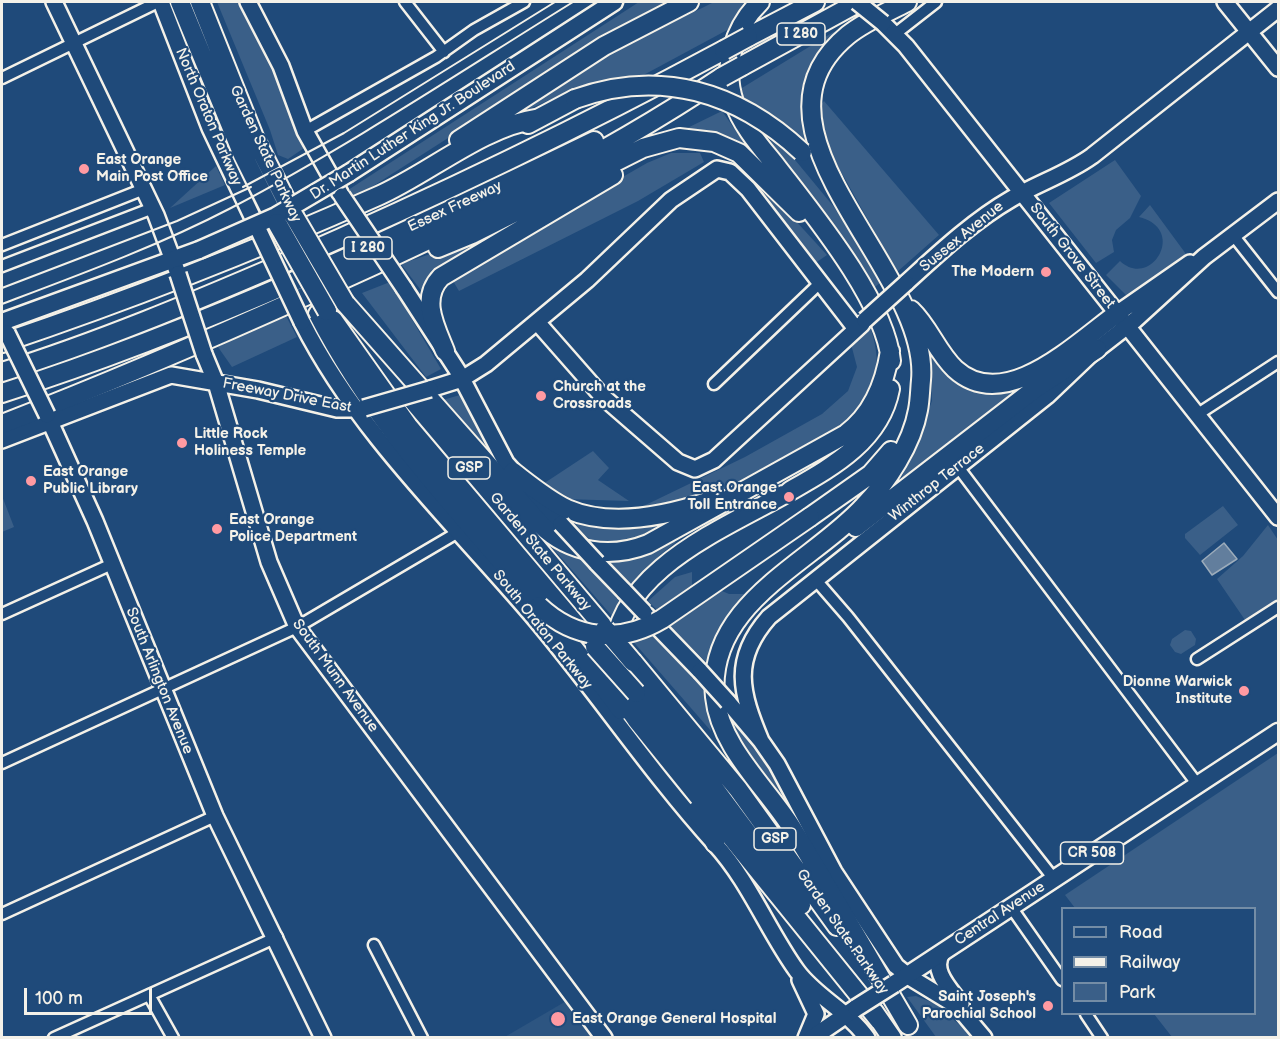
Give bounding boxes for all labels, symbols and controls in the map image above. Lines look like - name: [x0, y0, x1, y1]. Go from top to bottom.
- road number: I 280: [777, 23, 825, 45]
- street label: North Oraton Parkway: [171, 45, 245, 189]
- street label: Dr. Martin Luther King Jr. Boulevard: [307, 58, 519, 204]
- street label: Garden State Parkway: [225, 83, 305, 225]
- place label: East Orange Main Post Office: [96, 151, 208, 186]
- marker: East Orange Main Post Office: [77, 162, 91, 176]
- street label: Essex Freeway: [405, 177, 505, 237]
- street label: Sussex Avenue: [917, 198, 1007, 276]
- street label: South Grove Street: [1025, 200, 1119, 312]
- road number: I 280: [344, 237, 392, 259]
- place label: The Modern: [951, 263, 1034, 281]
- marker: The Modern: [1039, 265, 1053, 279]
- street label: Freeway Drive East: [221, 375, 353, 417]
- place label: Church at the Crossroads: [553, 378, 646, 413]
- marker: Church at the Crossroads: [534, 389, 548, 403]
- place label: Little Rock Holiness Temple: [194, 425, 306, 460]
- marker: Little Rock Holiness Temple: [175, 436, 189, 450]
- street label: Winthrop Terrace: [886, 440, 988, 526]
- road number: GSP: [448, 457, 490, 479]
- place label: East Orange Public Library: [43, 463, 138, 498]
- marker: East Orange Public Library: [24, 474, 38, 488]
- place label: East Orange Toll Entrance: [687, 479, 777, 514]
- street label: Garden State Parkway: [485, 489, 595, 615]
- marker: East Orange Toll Entrance: [782, 490, 796, 504]
- place label: East Orange Police Department: [229, 511, 357, 546]
- marker: East Orange Police Department: [210, 522, 224, 536]
- street label: South Oraton Parkway: [488, 567, 596, 693]
- street label: South Arlington Avenue: [121, 605, 197, 757]
- street label: South Munn Avenue: [288, 616, 382, 736]
- place label: Dionne Warwick Institute: [1123, 673, 1232, 708]
- marker: Dionne Warwick Institute: [1237, 684, 1251, 698]
- road number: GSP: [754, 828, 796, 850]
- road number: CR 508: [1060, 842, 1124, 864]
- street label: Garden State Parkway: [792, 866, 892, 998]
- street label: Central Avenue: [952, 878, 1048, 950]
- legend: [1061, 907, 1256, 1015]
- text: Road: [1119, 922, 1163, 943]
- text: Railway: [1119, 952, 1181, 973]
- scale bar: [27, 976, 154, 1014]
- text: Park: [1119, 982, 1155, 1003]
- text: 100 m: [35, 988, 83, 1009]
- place label: Saint Joseph's Parochial School: [922, 988, 1036, 1023]
- marker: Saint Joseph's Parochial School: [1041, 999, 1055, 1013]
- marker: East Orange General Hospital: [549, 1010, 567, 1028]
- place label: East Orange General Hospital: [572, 1010, 776, 1028]

